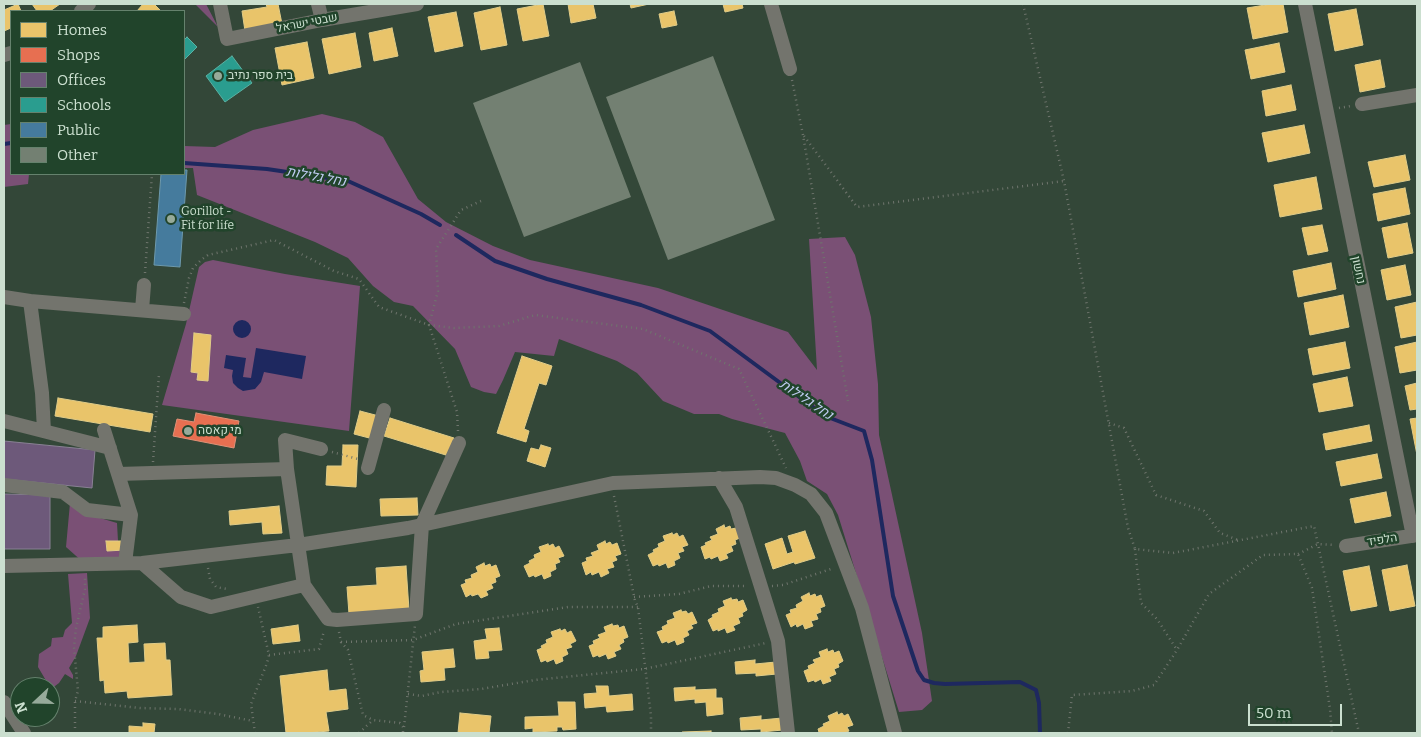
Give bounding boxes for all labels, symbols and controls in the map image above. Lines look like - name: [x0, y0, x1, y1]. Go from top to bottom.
- legend: [10, 10, 185, 175]
- street label: שבטי ישראל: [275, 10, 339, 36]
- text: Homes: [57, 21, 107, 39]
- text: Shops: [57, 46, 100, 64]
- place label: בית ספר נתיב: [228, 69, 293, 83]
- marker: בית ספר נתיב: [212, 70, 224, 82]
- text: Offices: [57, 71, 106, 89]
- text: Schools: [57, 96, 111, 114]
- text: Public: [57, 121, 100, 139]
- text: Other: [57, 146, 98, 164]
- water label: נחל גלילות: [285, 163, 347, 191]
- place label: Gorillot - Fit for life: [181, 205, 234, 233]
- marker: Gorillot - Fit for life: [165, 213, 177, 225]
- street label: נחשון: [1348, 255, 1368, 285]
- water label: נחל גלילות: [776, 376, 836, 424]
- place label: מי קאסה: [198, 424, 241, 438]
- marker: מי קאסה: [182, 425, 194, 437]
- street label: הלפיד: [1366, 530, 1398, 550]
- north arrow: [10, 677, 60, 727]
- scale bar: [1251, 694, 1345, 726]
- text: N: [12, 699, 31, 715]
- text: 50 m: [1256, 704, 1291, 722]

